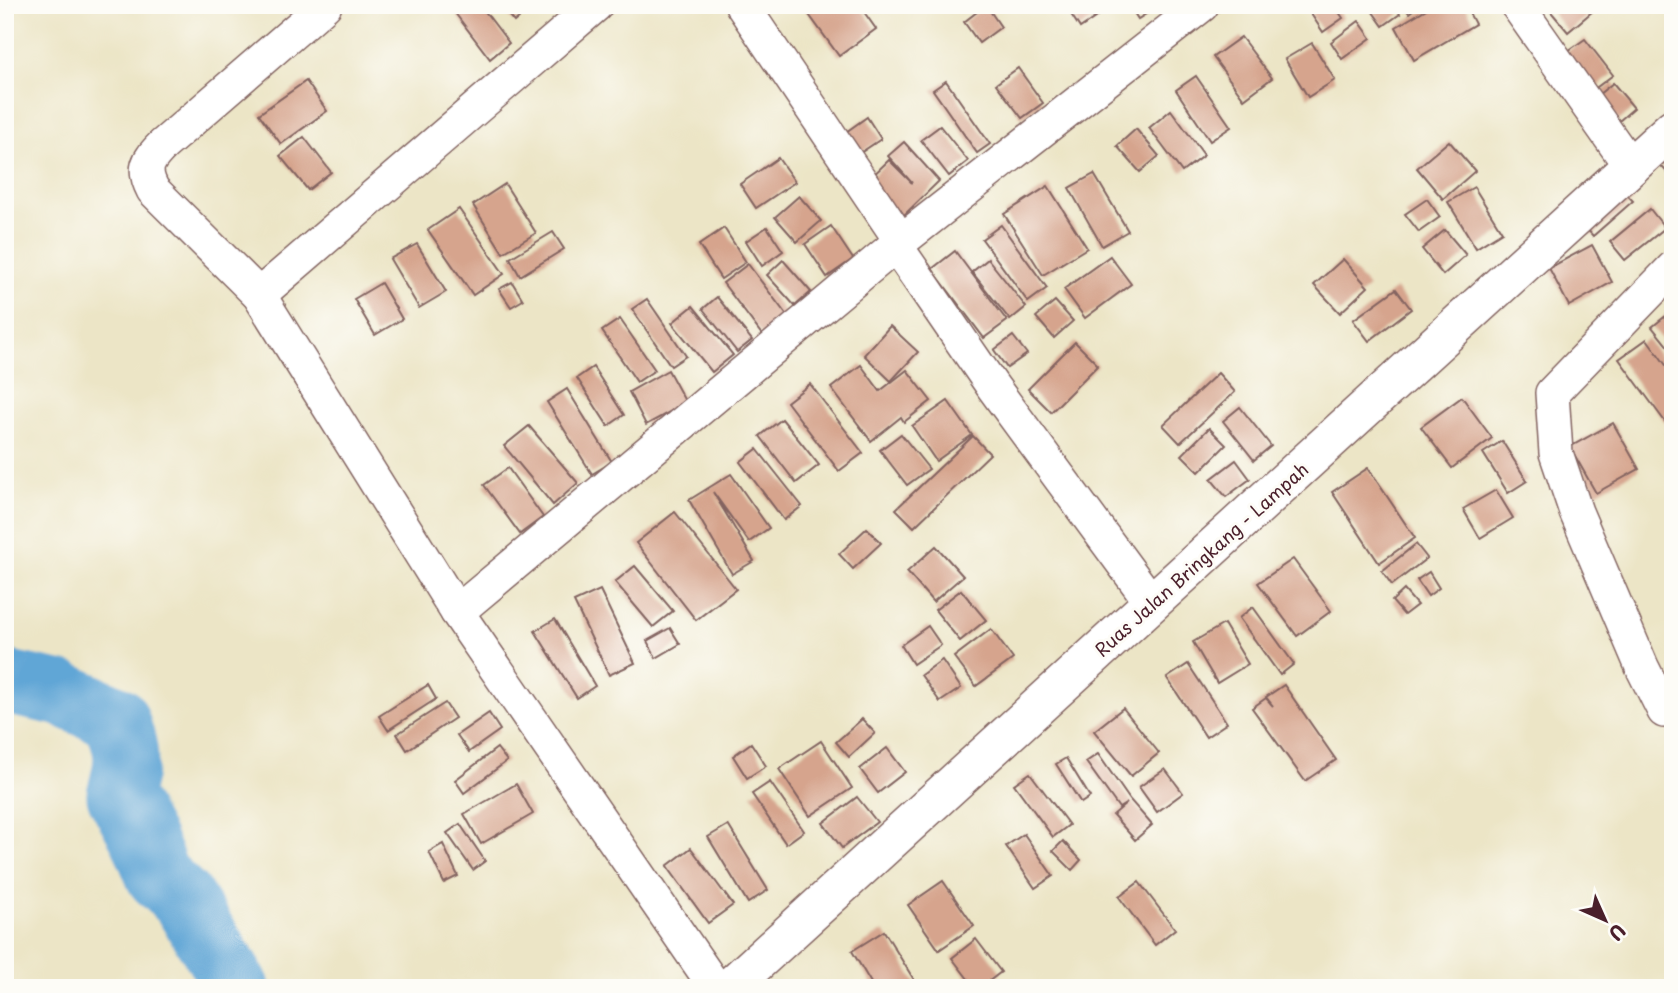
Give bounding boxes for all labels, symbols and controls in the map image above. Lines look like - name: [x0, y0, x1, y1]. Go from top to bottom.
- street label: Ruas Jalan Bringkang - Lampah: [1088, 456, 1314, 662]
- north arrow: [1570, 884, 1640, 954]
- text: U: [1603, 918, 1633, 948]

